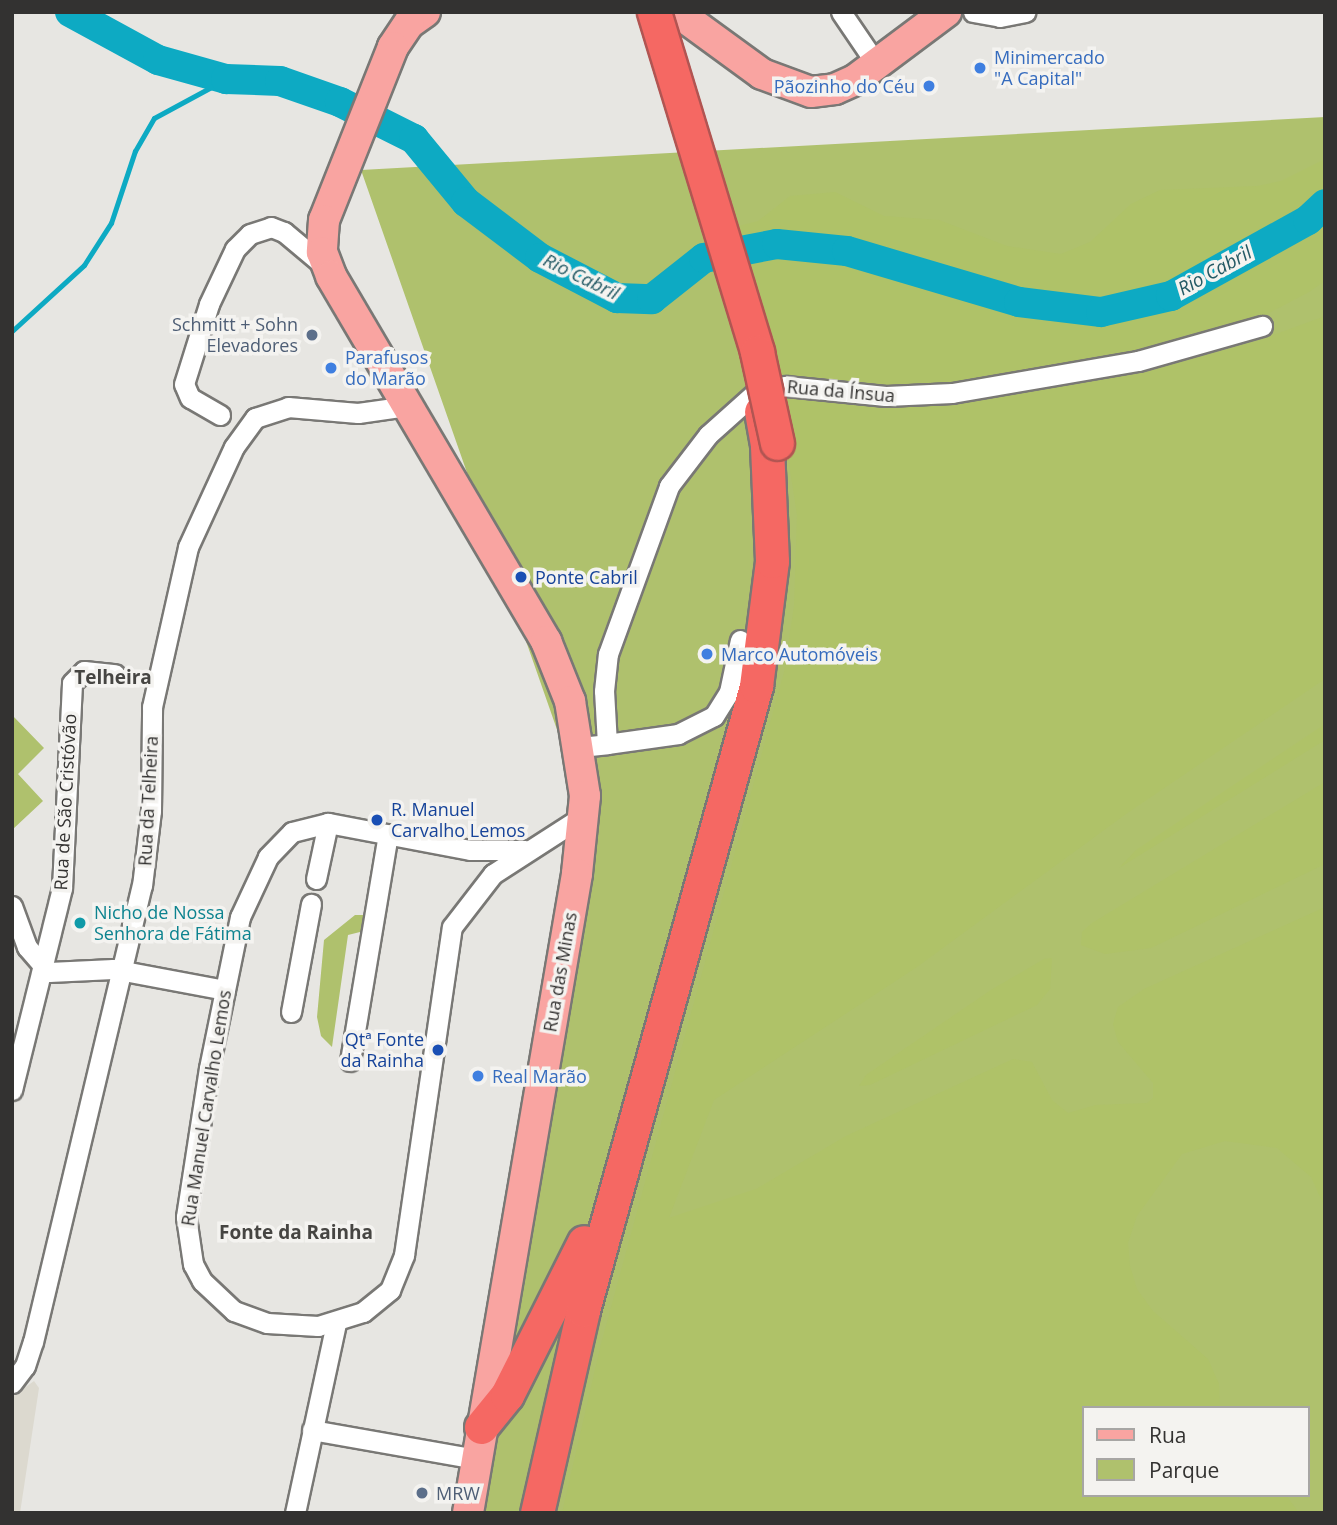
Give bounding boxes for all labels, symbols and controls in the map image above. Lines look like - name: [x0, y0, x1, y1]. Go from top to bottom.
- place label: Minimercado "A Capital": [994, 47, 1105, 90]
- marker: Minimercado "A Capital": [972, 60, 988, 76]
- place label: Pãozinho do Céu: [774, 75, 915, 97]
- marker: Pãozinho do Céu: [921, 78, 937, 94]
- water label: Rio Cabril: [1174, 241, 1256, 301]
- water label: Rio Cabril: [539, 249, 623, 305]
- place label: Schmitt + Sohn Elevadores: [172, 314, 298, 356]
- marker: Schmitt + Sohn Elevadores: [304, 327, 320, 343]
- place label: Parafusos do Marão: [345, 347, 428, 390]
- marker: Parafusos do Marão: [323, 360, 339, 376]
- street label: Rua da Ínsua: [786, 376, 896, 406]
- place label: Ponte Cabril: [535, 566, 638, 588]
- marker: Ponte Cabril: [513, 569, 529, 585]
- place label: Marco Automóveis: [721, 643, 878, 665]
- marker: Marco Automóveis: [699, 646, 715, 662]
- district label: Telheira: [74, 667, 152, 689]
- street label: Rua de São Cristóvão: [50, 713, 80, 891]
- street label: Rua da Telheira: [134, 735, 162, 867]
- place label: R. Manuel Carvalho Lemos: [391, 799, 525, 842]
- marker: R. Manuel Carvalho Lemos: [369, 812, 385, 828]
- place label: Nicho de Nossa Senhora de Fátima: [94, 902, 252, 944]
- street label: Rua das Minas: [539, 910, 581, 1034]
- marker: Nicho de Nossa Senhora de Fátima: [72, 915, 88, 931]
- street label: Rua Manuel Carvalho Lemos: [177, 988, 235, 1228]
- place label: Qtª Fonte da Rainha: [341, 1029, 424, 1072]
- marker: Qtª Fonte da Rainha: [430, 1042, 446, 1058]
- place label: Real Marão: [492, 1065, 587, 1087]
- marker: Real Marão: [470, 1068, 486, 1084]
- district label: Fonte da Rainha: [219, 1222, 373, 1244]
- legend: [1082, 1406, 1309, 1497]
- text: Rua: [1149, 1421, 1187, 1449]
- text: Parque: [1149, 1456, 1219, 1484]
- place label: MRW: [436, 1482, 480, 1504]
- marker: MRW: [414, 1485, 430, 1501]

